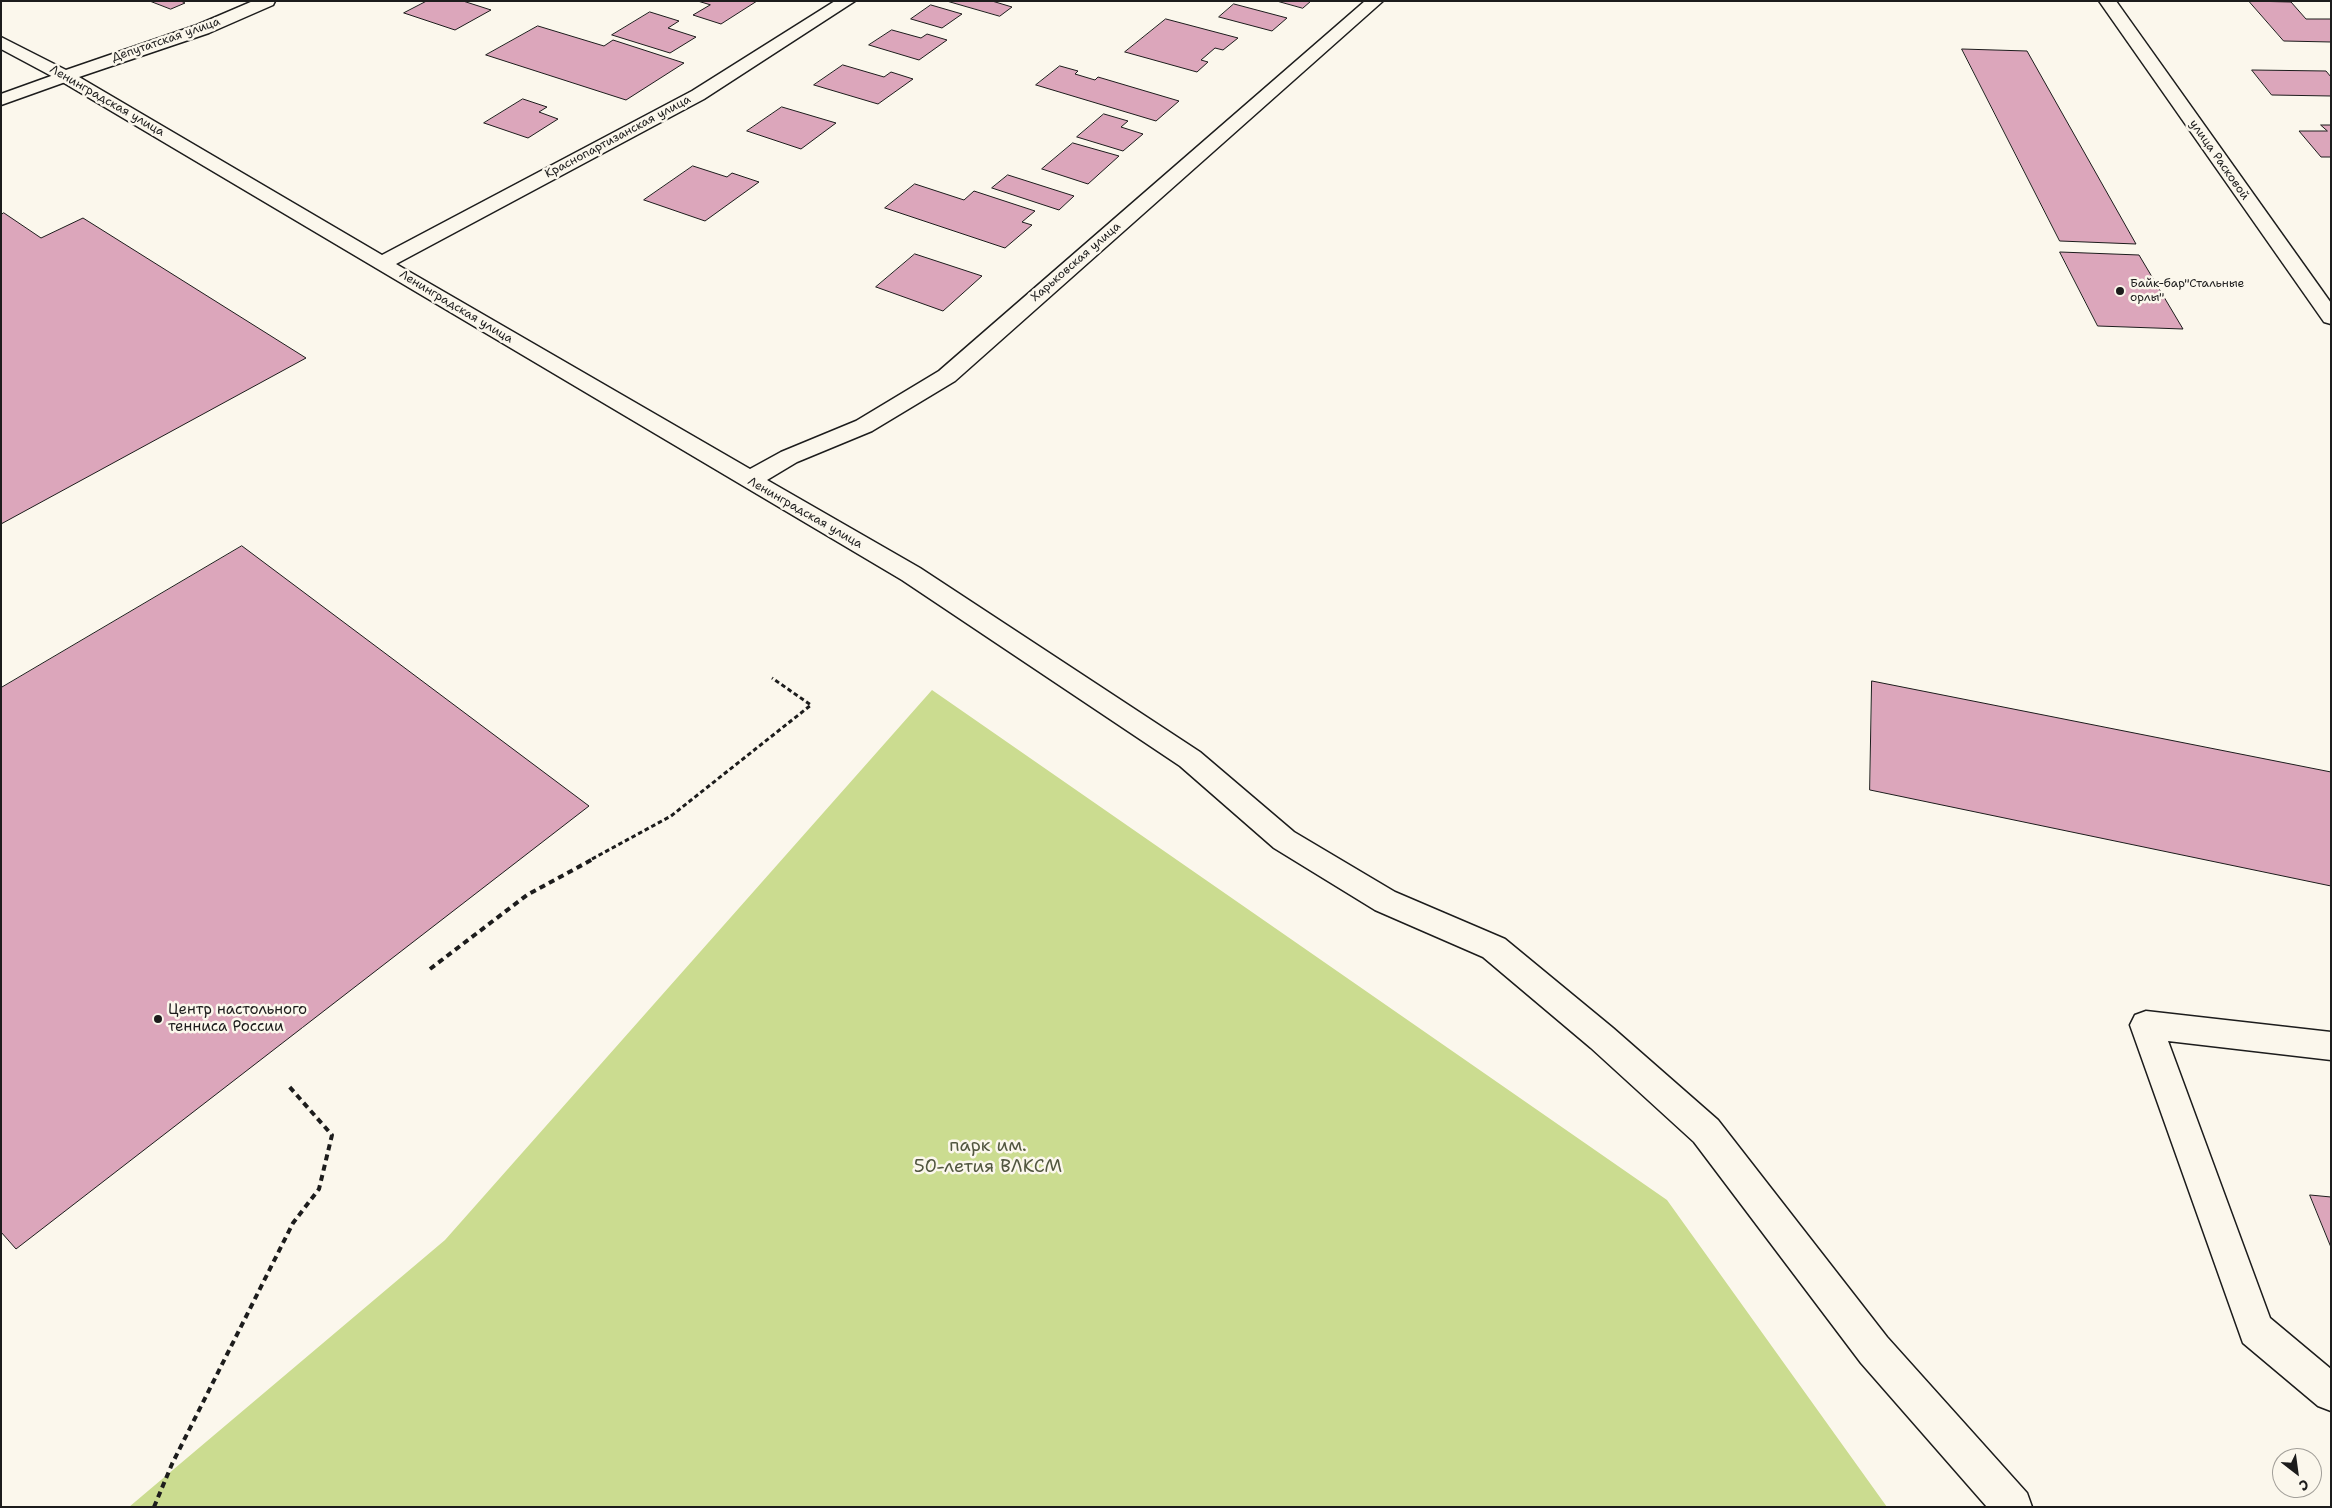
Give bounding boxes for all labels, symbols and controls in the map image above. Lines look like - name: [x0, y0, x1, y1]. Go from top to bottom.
- street label: Депутатская улица: [110, 15, 222, 65]
- street label: Ленинградская улица: [47, 62, 167, 140]
- street label: Краснопартизанская улица: [543, 92, 693, 182]
- street label: улица Расковой: [2186, 117, 2252, 203]
- street label: Харьковская улица: [1028, 219, 1124, 305]
- street label: Ленинградская улица: [397, 267, 515, 347]
- place label: Байк-бар"Стальные орлы": [2130, 277, 2244, 305]
- marker: Байк-бар"Стальные орлы": [2114, 285, 2126, 297]
- street label: Ленинградская улица: [745, 474, 865, 552]
- place label: Центр настольного тенниса России: [168, 1001, 307, 1036]
- marker: Центр настольного тенниса России: [152, 1013, 164, 1025]
- park label: парк им. 50-летия ВЛКСМ: [914, 1135, 1062, 1178]
- north arrow: [2272, 1448, 2322, 1498]
- text: С: [2296, 1475, 2312, 1495]

